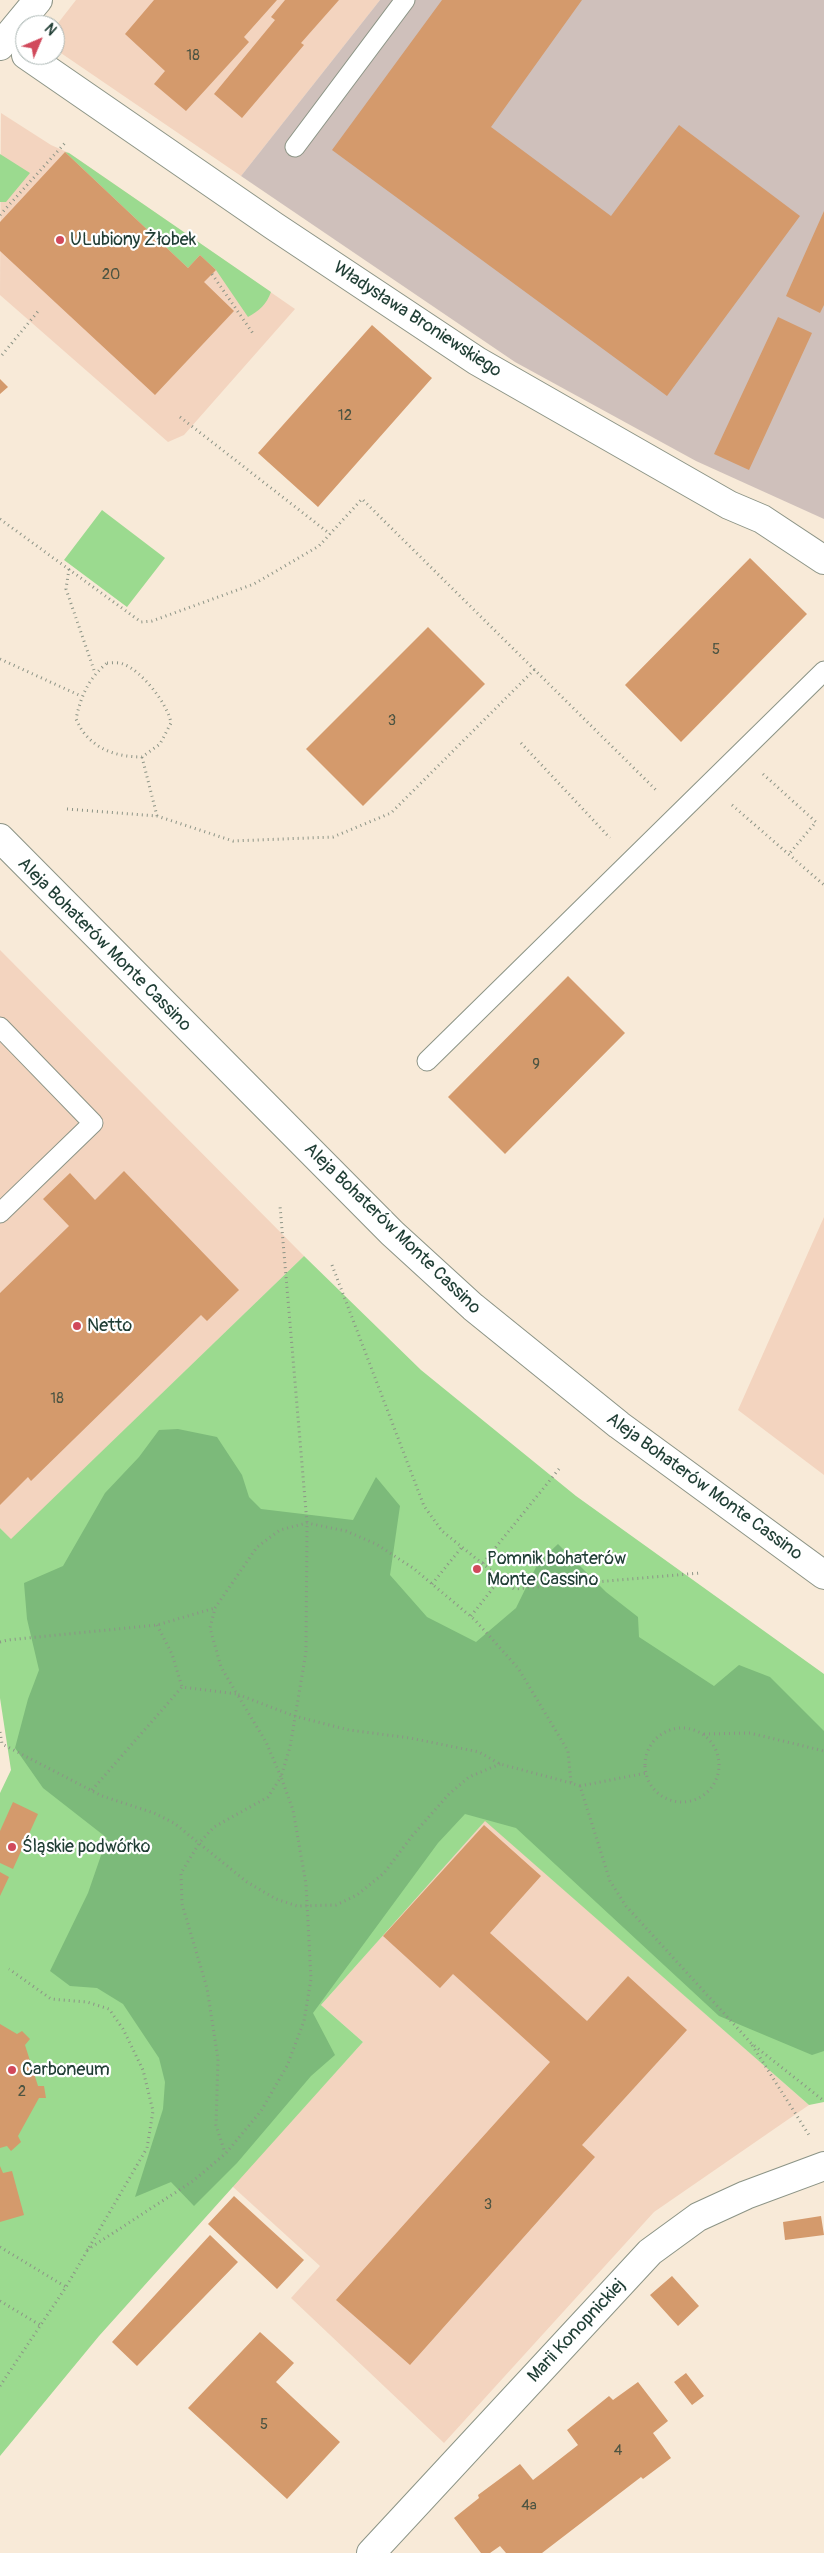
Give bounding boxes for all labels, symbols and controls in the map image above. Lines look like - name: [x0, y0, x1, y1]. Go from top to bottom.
- north arrow: [15, 15, 65, 65]
- text: N: [41, 20, 60, 39]
- house number: 18: [186, 47, 200, 65]
- place label: ULubiony Żłobek: [70, 229, 196, 251]
- marker: ULubiony Żłobek: [54, 234, 66, 246]
- street label: Władysława Broniewskiego: [329, 257, 505, 383]
- house number: 20: [102, 266, 120, 284]
- house number: 12: [338, 407, 352, 425]
- house number: 5: [712, 641, 720, 659]
- house number: 3: [388, 712, 396, 730]
- street label: Aleja Bohaterów Monte Cassino: [13, 854, 195, 1036]
- house number: 9: [532, 1056, 540, 1074]
- street label: Aleja Bohaterów Monte Cassino: [299, 1139, 485, 1319]
- place label: Netto: [87, 1315, 132, 1337]
- marker: Netto: [71, 1320, 83, 1332]
- house number: 18: [50, 1390, 64, 1408]
- street label: Aleja Bohaterów Monte Cassino: [602, 1409, 806, 1565]
- place label: Pomnik bohaterów Monte Cassino: [487, 1548, 626, 1590]
- marker: Pomnik bohaterów Monte Cassino: [471, 1563, 483, 1575]
- place label: Śląskie podwórko: [22, 1836, 150, 1858]
- marker: Śląskie podwórko: [6, 1841, 18, 1853]
- place label: Carboneum: [22, 2059, 110, 2081]
- marker: Carboneum: [6, 2064, 18, 2076]
- house number: 2: [18, 2083, 26, 2101]
- house number: 3: [484, 2196, 492, 2214]
- street label: Marii Konopnickiej: [524, 2275, 630, 2387]
- house number: 5: [260, 2416, 268, 2434]
- house number: 4: [614, 2442, 622, 2460]
- house number: 4a: [521, 2497, 537, 2515]

